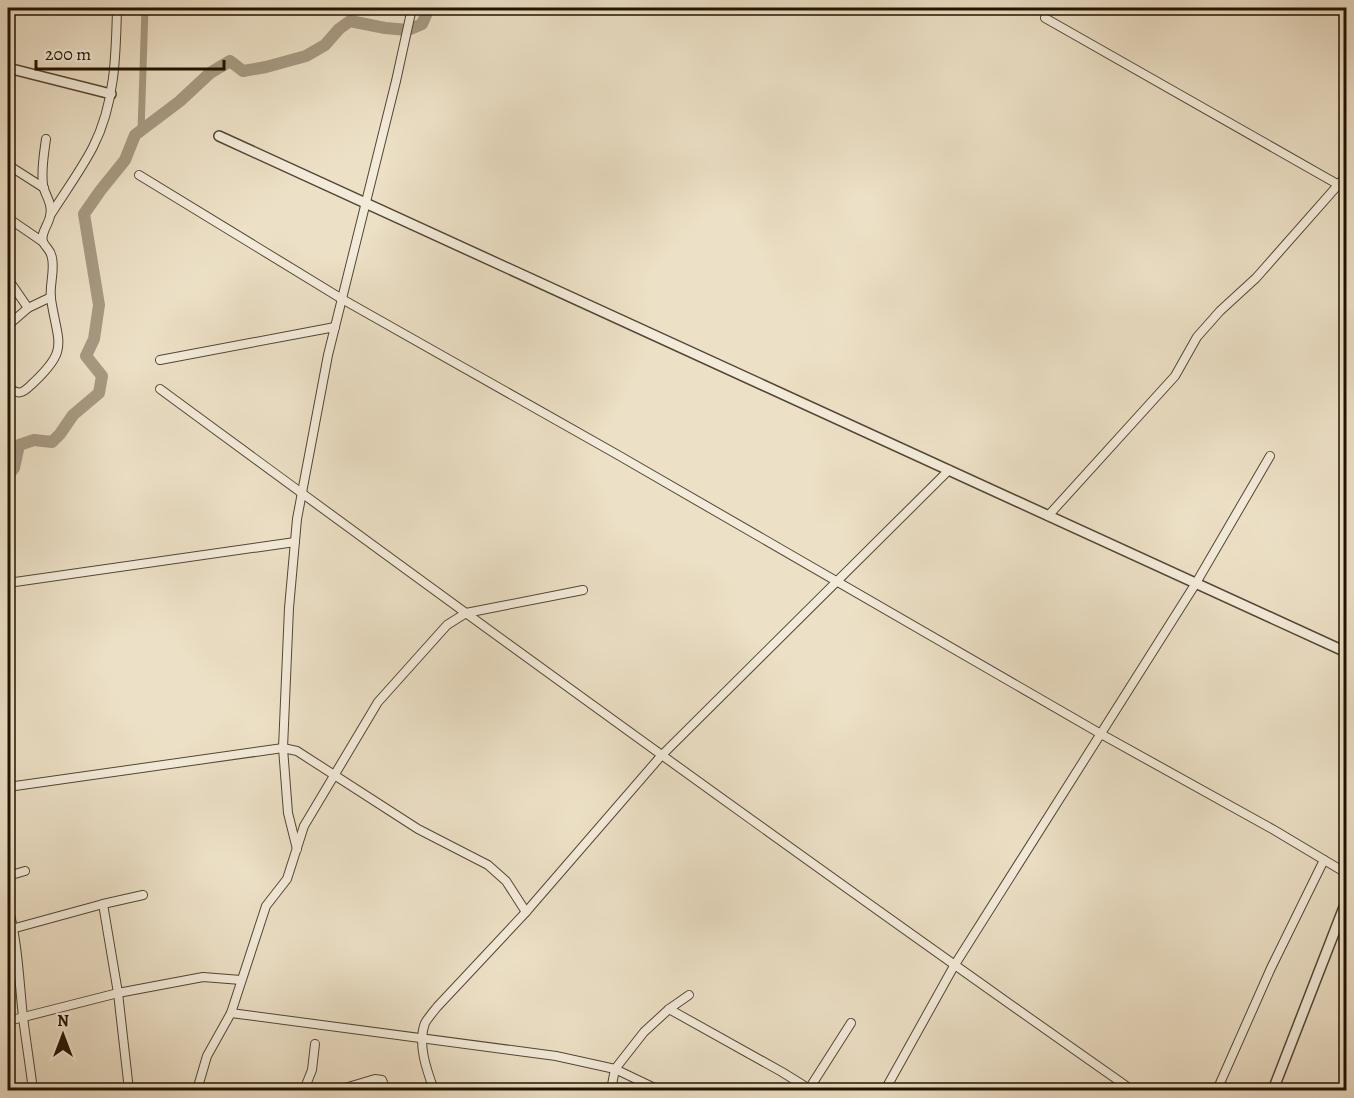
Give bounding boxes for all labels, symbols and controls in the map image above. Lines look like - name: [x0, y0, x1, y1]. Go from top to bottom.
- scale bar: [36, 33, 224, 71]
- text: 200 m: [45, 42, 91, 66]
- north arrow: [33, 1005, 93, 1065]
- text: N: [57, 1010, 69, 1032]

